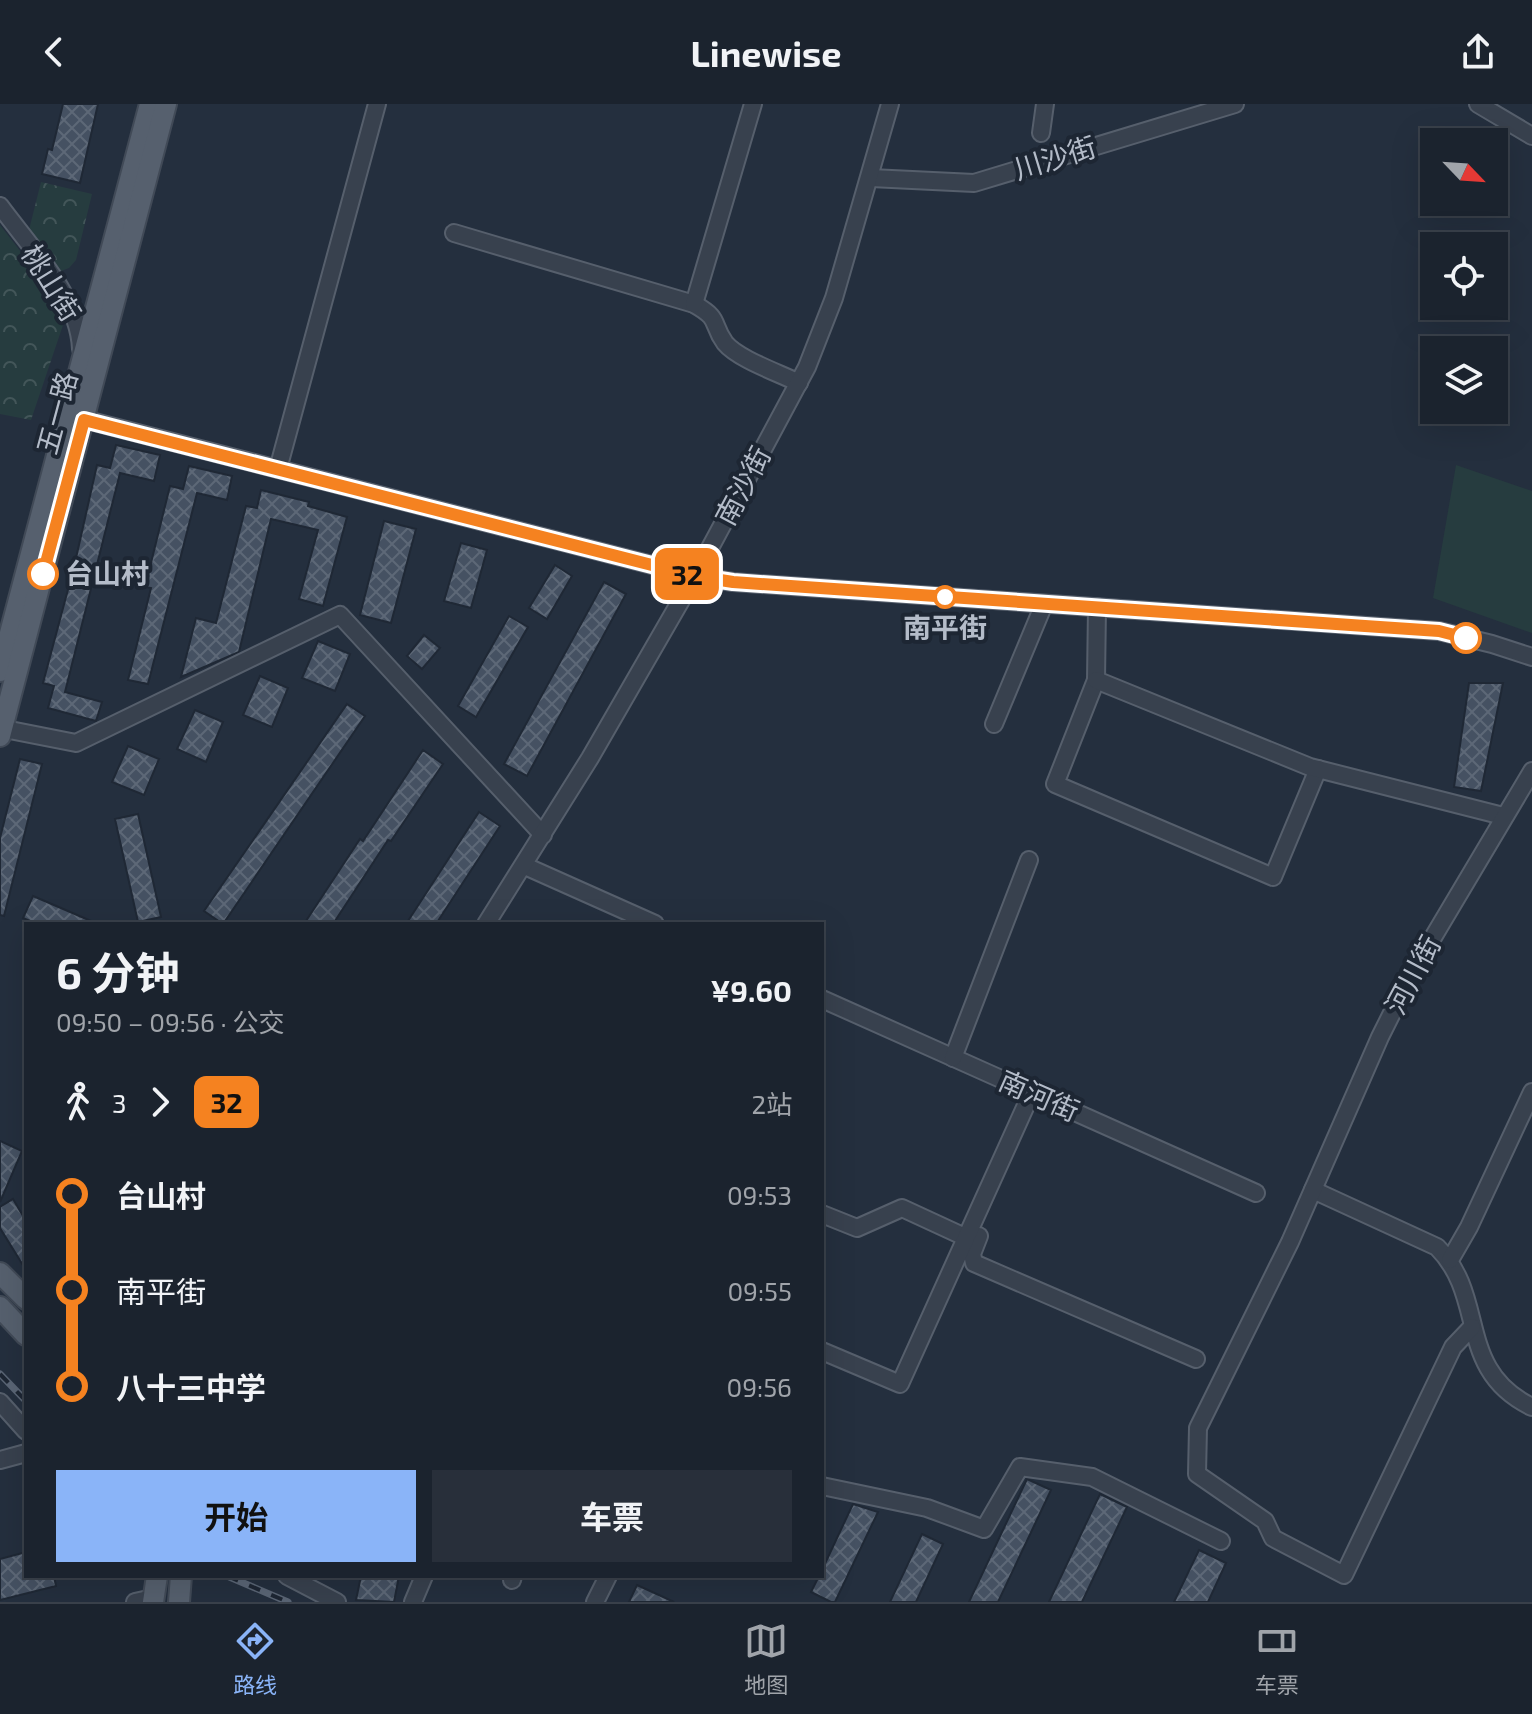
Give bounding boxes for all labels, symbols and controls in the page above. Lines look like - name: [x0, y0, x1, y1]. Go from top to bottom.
- icon: back: [32, 30, 76, 74]
- icon: share: [1456, 30, 1500, 74]
- text: Linewise: [690, 31, 842, 74]
- north arrow: [1420, 128, 1508, 216]
- map controls: [1420, 128, 1508, 424]
- street label: 川沙街: [1010, 129, 1100, 186]
- button: locate: [1420, 232, 1508, 320]
- street label: 桃山街: [15, 238, 89, 327]
- button: layers: [1420, 336, 1508, 424]
- street label: 五一路: [29, 368, 83, 458]
- street label: 南沙街: [707, 440, 777, 531]
- line badge: 32: [651, 548, 723, 600]
- place label: 台山村: [65, 556, 149, 590]
- text: 32: [671, 557, 703, 591]
- marker: 台山村: [28, 559, 58, 589]
- marker: 南平街: [934, 586, 956, 608]
- place label: 南平街: [903, 610, 987, 644]
- unlabelled marker: [1451, 623, 1481, 653]
- street label: 河川街: [1377, 929, 1447, 1020]
- text: 6 分钟: [56, 945, 179, 998]
- text: ¥9.60: [710, 972, 792, 1008]
- text: 09:50 – 09:56 · 公交: [56, 1006, 285, 1037]
- street label: 南河街: [994, 1062, 1085, 1128]
- icon: walk: [56, 1080, 100, 1124]
- icon: forward: [138, 1080, 182, 1124]
- text: 32: [210, 1085, 243, 1119]
- text: 3: [112, 1087, 126, 1118]
- text: 2站: [751, 1088, 792, 1119]
- text: 台山村: [116, 1177, 206, 1213]
- text: 09:53: [727, 1179, 792, 1210]
- text: 南平街: [116, 1273, 206, 1309]
- text: 09:55: [727, 1275, 792, 1306]
- text: 八十三中学: [116, 1369, 266, 1405]
- text: 09:56: [727, 1371, 792, 1402]
- button: 开始: [56, 1470, 416, 1562]
- button: 车票: [432, 1470, 792, 1562]
- tab: 路线: [233, 1619, 277, 1699]
- tab: 地图: [744, 1619, 788, 1699]
- tab: 车票: [1255, 1619, 1299, 1699]

